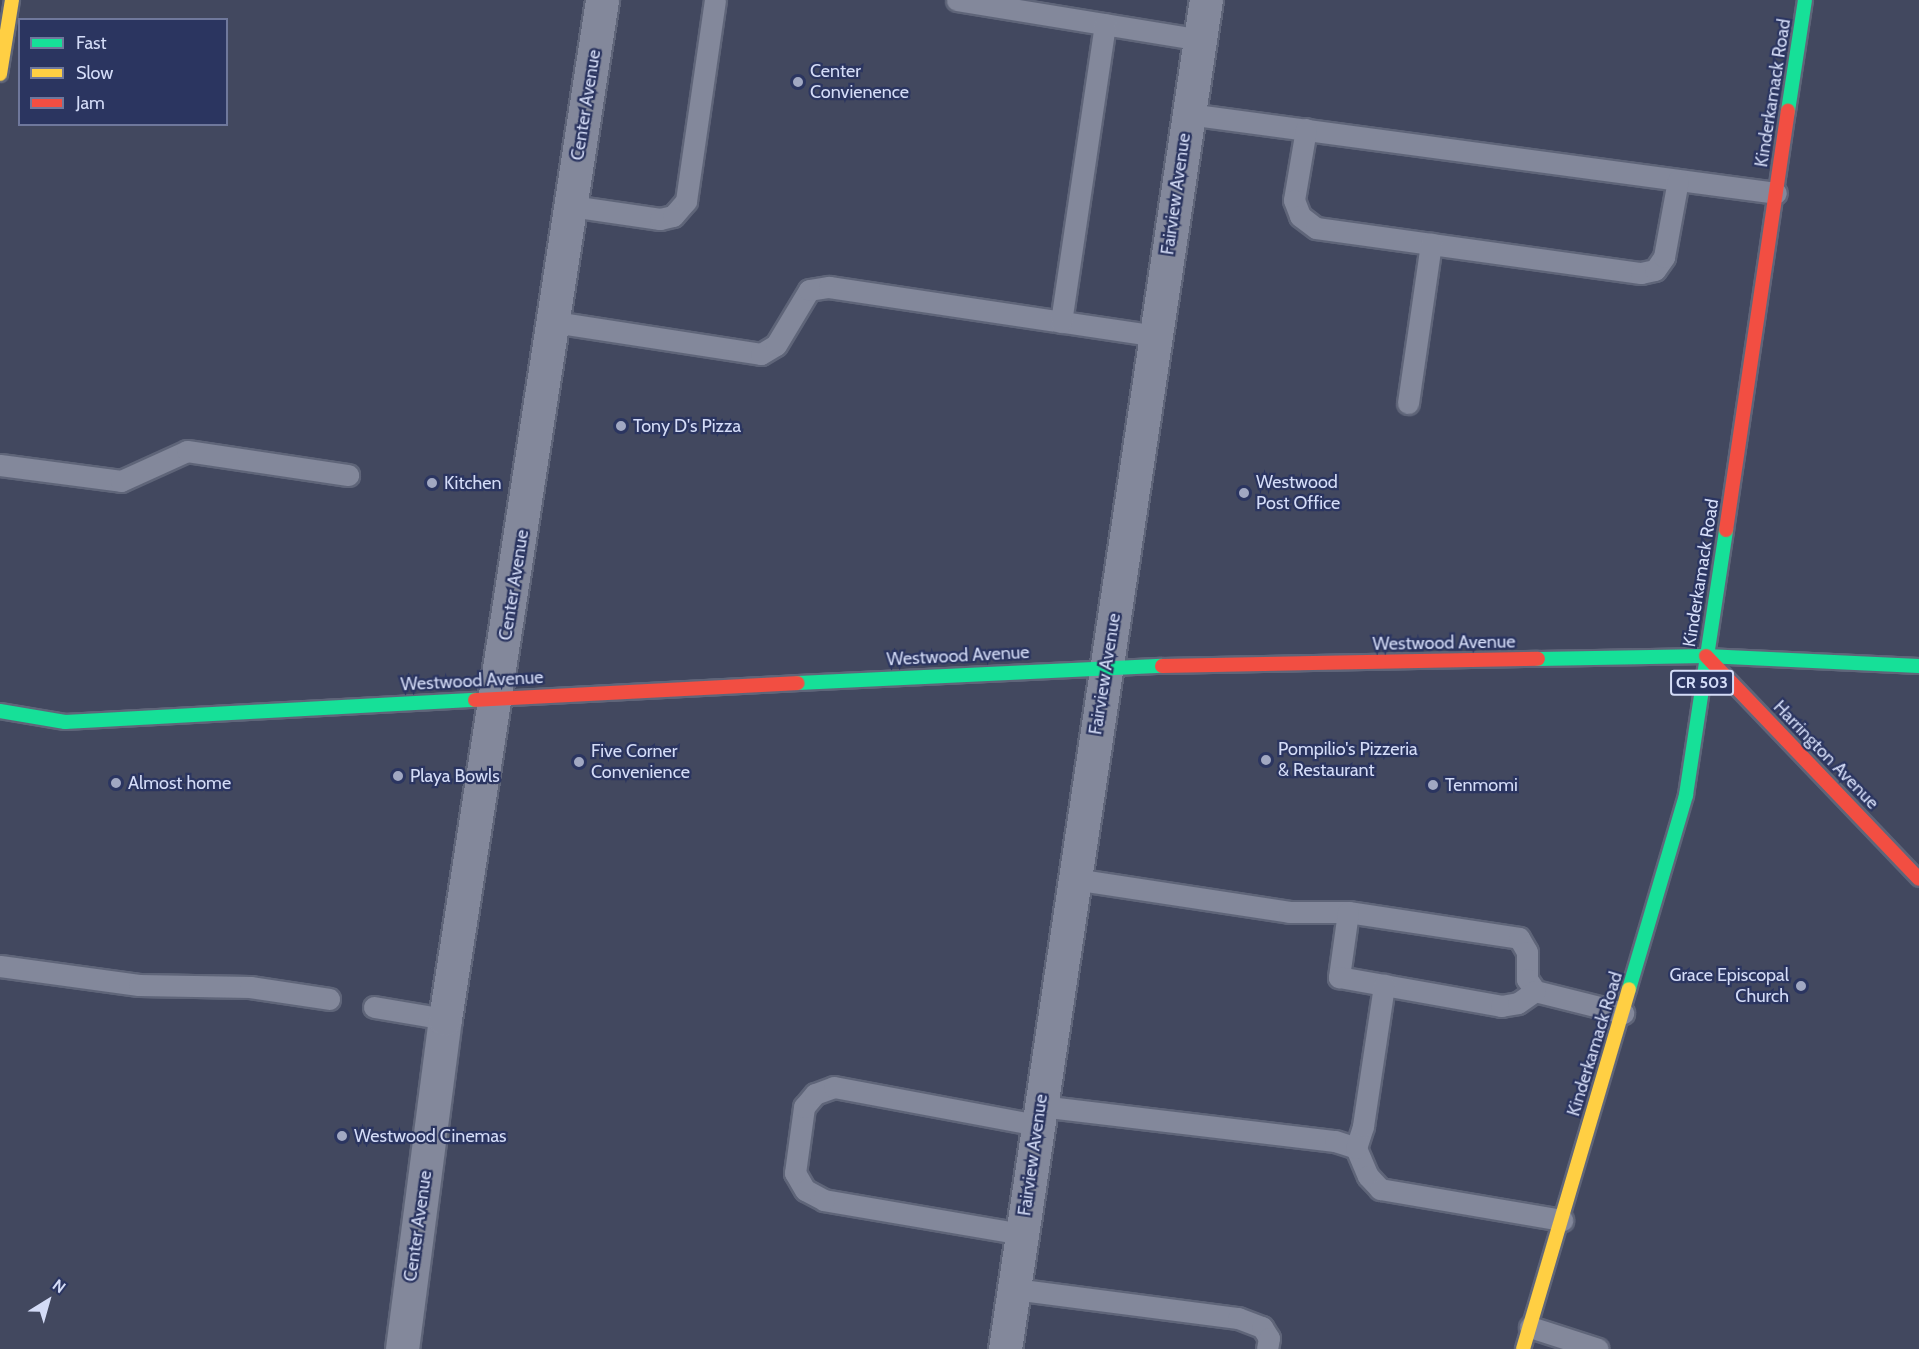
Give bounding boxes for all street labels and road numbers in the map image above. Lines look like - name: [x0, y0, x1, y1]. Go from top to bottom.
- street label: Kinderkamack Road: [1751, 17, 1795, 169]
- street label: Center Avenue: [567, 48, 605, 162]
- street label: Fairview Avenue: [1157, 132, 1195, 256]
- street label: Kinderkamack Road: [1679, 497, 1723, 649]
- street label: Center Avenue: [495, 528, 533, 642]
- street label: Fairview Avenue: [1085, 612, 1125, 736]
- street label: Westwood Avenue: [1372, 631, 1516, 655]
- street label: Westwood Avenue: [886, 641, 1030, 671]
- street label: Westwood Avenue: [400, 666, 544, 696]
- road number: CR 503: [1669, 670, 1735, 696]
- street label: Harrington Avenue: [1769, 696, 1883, 814]
- street label: Kinderkamack Road: [1563, 969, 1627, 1119]
- street label: Fairview Avenue: [1014, 1093, 1052, 1217]
- street label: Center Avenue: [400, 1169, 436, 1283]

